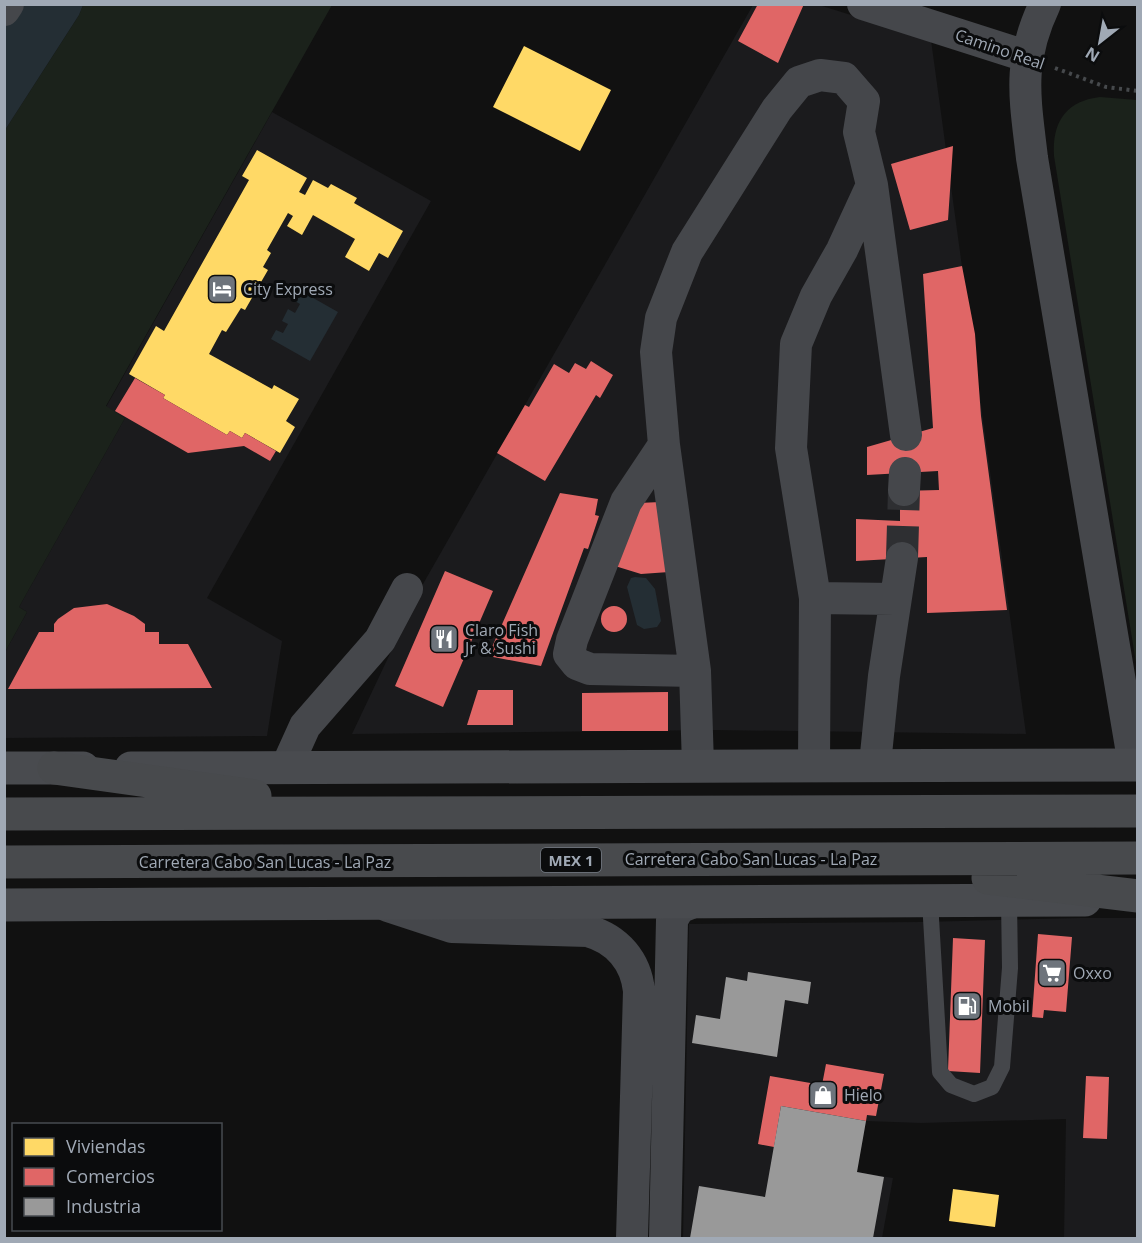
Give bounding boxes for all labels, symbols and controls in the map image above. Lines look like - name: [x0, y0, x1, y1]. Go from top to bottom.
- north arrow: [1070, 12, 1130, 72]
- street label: Camino Real: [952, 23, 1048, 75]
- text: N: [1081, 42, 1104, 68]
- hotel icon: City Express: [206, 273, 238, 305]
- place label: City Express: [243, 278, 333, 300]
- place label: Claro Fish Jr & Sushi: [463, 619, 538, 659]
- restaurant icon: Claro Fish Jr & Sushi: [428, 623, 460, 655]
- road number: MEX 1: [541, 848, 601, 872]
- street label: Carretera Cabo San Lucas - La Paz: [625, 848, 877, 870]
- street label: Carretera Cabo San Lucas - La Paz: [139, 851, 391, 873]
- supermarket icon: Oxxo: [1036, 957, 1068, 989]
- place label: Oxxo: [1073, 962, 1112, 984]
- fuel station icon: Mobil: [951, 990, 983, 1022]
- place label: Mobil: [988, 995, 1030, 1017]
- shop icon: Hielo: [807, 1079, 839, 1111]
- place label: Hielo: [844, 1084, 882, 1106]
- legend: [12, 1123, 222, 1231]
- text: Viviendas: [66, 1134, 146, 1158]
- text: Comercios: [66, 1164, 155, 1188]
- text: Industria: [66, 1194, 141, 1218]

